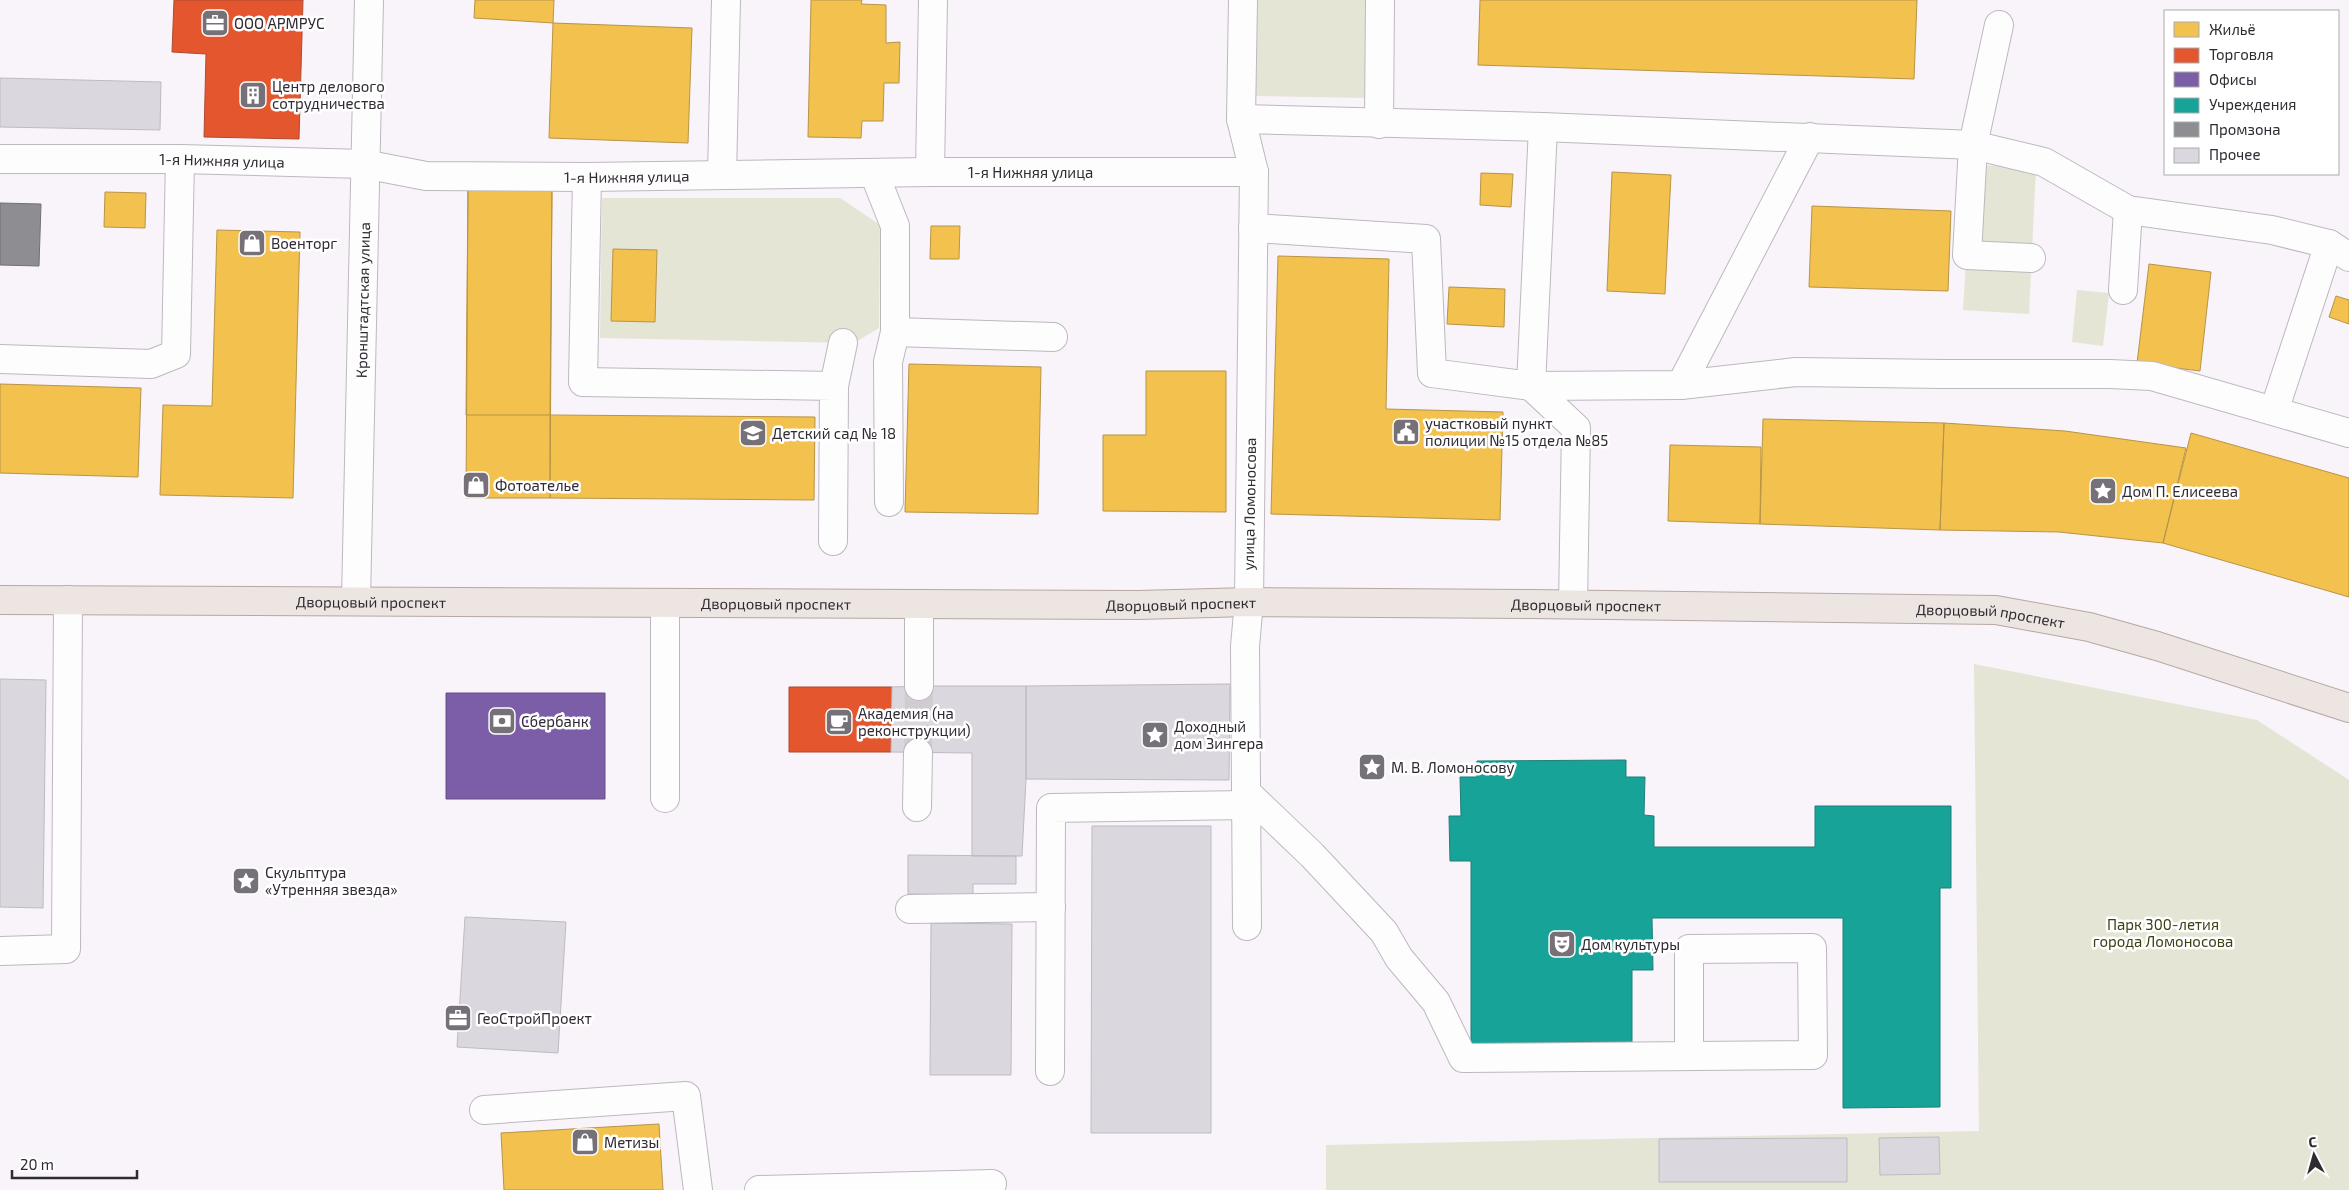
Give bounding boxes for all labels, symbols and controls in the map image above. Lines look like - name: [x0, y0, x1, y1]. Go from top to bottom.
- office icon: ООО АРМРУС: [200, 8, 230, 38]
- legend: [2164, 10, 2339, 175]
- place label: ООО АРМРУС: [234, 14, 325, 32]
- text: Жильё: [2209, 20, 2256, 38]
- text: Торговля: [2209, 45, 2274, 63]
- text: Офисы: [2209, 70, 2257, 88]
- place label: Центр делового сотрудничества: [272, 77, 385, 113]
- building icon: Центр делового сотрудничества: [238, 80, 268, 110]
- text: Учреждения: [2209, 95, 2296, 113]
- text: Промзона: [2209, 120, 2281, 138]
- text: Прочее: [2209, 145, 2261, 163]
- street label: 1-я Нижняя улица: [159, 150, 285, 171]
- street label: 1-я Нижняя улица: [968, 163, 1093, 182]
- street label: 1-я Нижняя улица: [564, 167, 690, 186]
- street label: Кронштадтская улица: [352, 222, 373, 378]
- shop icon: Военторг: [237, 228, 267, 258]
- place label: Военторг: [271, 234, 337, 252]
- place label: участковый пункт полиции №15 отдела №85: [1425, 414, 1608, 449]
- public building icon: участковый пункт полиции №15 отдела №85: [1391, 417, 1421, 447]
- school or university icon: Детский сад № 18: [738, 418, 768, 448]
- place label: Детский сад № 18: [772, 424, 896, 442]
- street label: улица Ломоносова: [1239, 437, 1260, 571]
- shop icon: Фотоателье: [461, 470, 491, 500]
- place label: Фотоателье: [495, 476, 579, 494]
- place icon: Дом П. Елисеева: [2088, 476, 2118, 506]
- place label: Дом П. Елисеева: [2122, 482, 2238, 500]
- street label: Дворцовый проспект: [296, 592, 446, 611]
- street label: Дворцовый проспект: [1106, 593, 1256, 614]
- street label: Дворцовый проспект: [701, 594, 851, 613]
- street label: Дворцовый проспект: [1511, 595, 1661, 615]
- street label: Дворцовый проспект: [1916, 600, 2067, 631]
- place label: Академия (на реконструкции): [858, 704, 971, 740]
- bank icon: Сбербанк: [487, 706, 517, 736]
- cafe icon: Академия (на реконструкции): [824, 707, 854, 737]
- place label: Сбербанк: [521, 712, 589, 730]
- place label: Доходный дом Зингера: [1174, 717, 1264, 752]
- place icon: Доходный дом Зингера: [1140, 720, 1170, 750]
- place icon: М. В. Ломоносову: [1357, 752, 1387, 782]
- place label: М. В. Ломоносову: [1391, 758, 1514, 777]
- place label: Скульптура «Утренняя звезда»: [265, 863, 398, 898]
- place icon: Скульптура «Утренняя звезда»: [231, 866, 261, 896]
- park label: Парк 300-летия города Ломоносова: [2093, 915, 2233, 950]
- theatre icon: Дом культуры: [1547, 929, 1577, 959]
- place label: Дом культуры: [1581, 935, 1680, 954]
- office icon: ГеоСтройПроект: [443, 1003, 473, 1033]
- place label: ГеоСтройПроект: [477, 1009, 592, 1027]
- shop icon: Метизы: [570, 1127, 600, 1157]
- north arrow: [2289, 1130, 2339, 1180]
- place label: Метизы: [604, 1133, 659, 1151]
- text: С: [2308, 1133, 2318, 1150]
- scale bar: [12, 1148, 138, 1180]
- text: 20 m: [20, 1155, 54, 1173]

